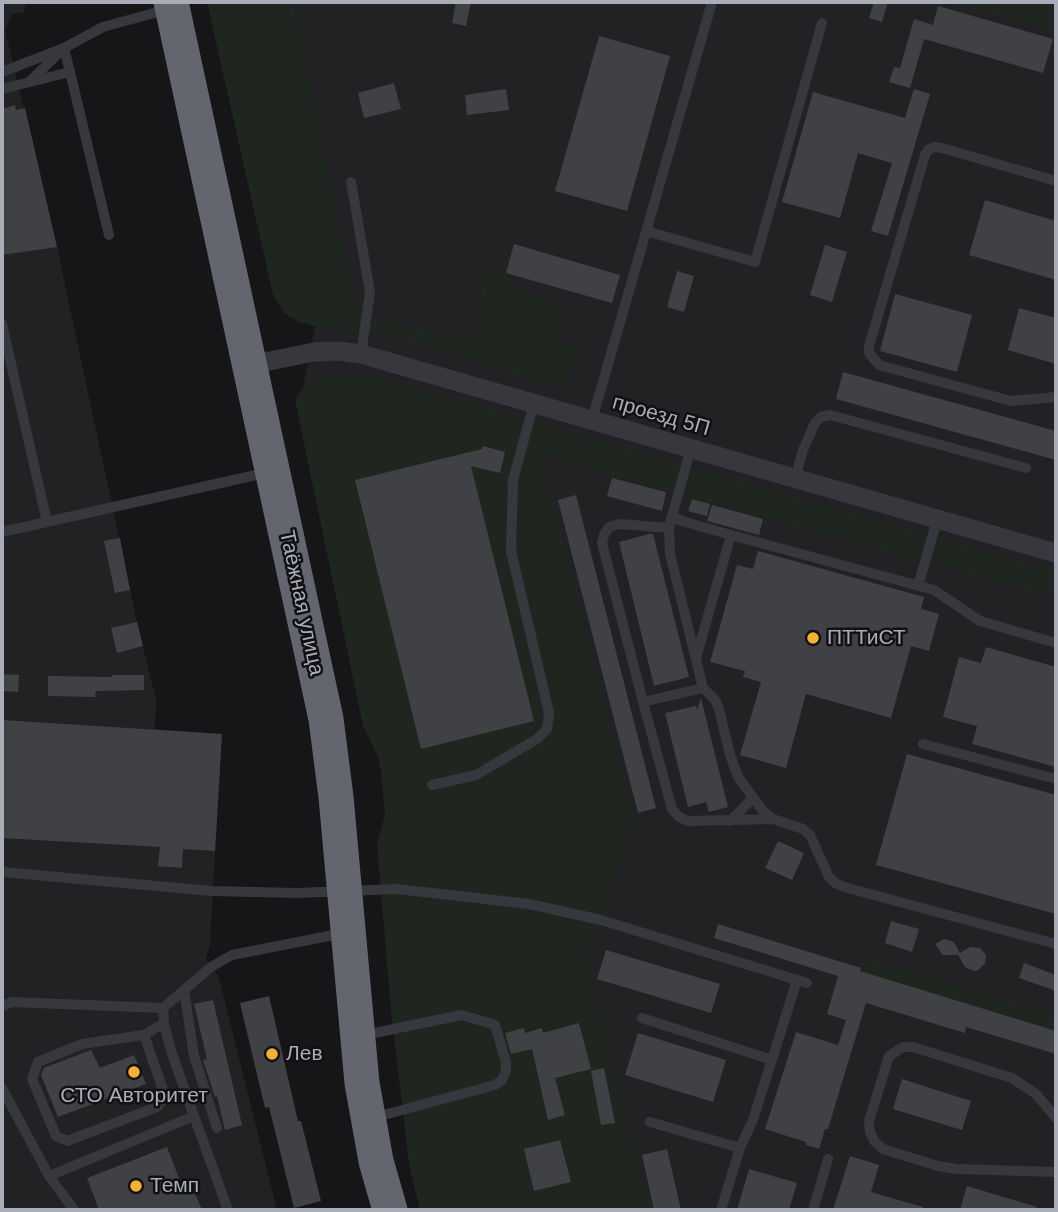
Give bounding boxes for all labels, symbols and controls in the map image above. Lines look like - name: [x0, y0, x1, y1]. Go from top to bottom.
- street label: проезд 5П: [609, 390, 713, 442]
- street label: Таёжная улица: [273, 528, 329, 678]
- place label: ПТТиСТ: [827, 625, 906, 651]
- marker: ПТТиСТ: [805, 630, 821, 646]
- place label: Лев: [286, 1041, 323, 1067]
- marker: Лев: [264, 1046, 280, 1062]
- marker: СТО Авторитет: [126, 1064, 142, 1080]
- place label: СТО Авторитет: [60, 1083, 208, 1109]
- place label: Темп: [150, 1173, 199, 1199]
- marker: Темп: [128, 1178, 144, 1194]

